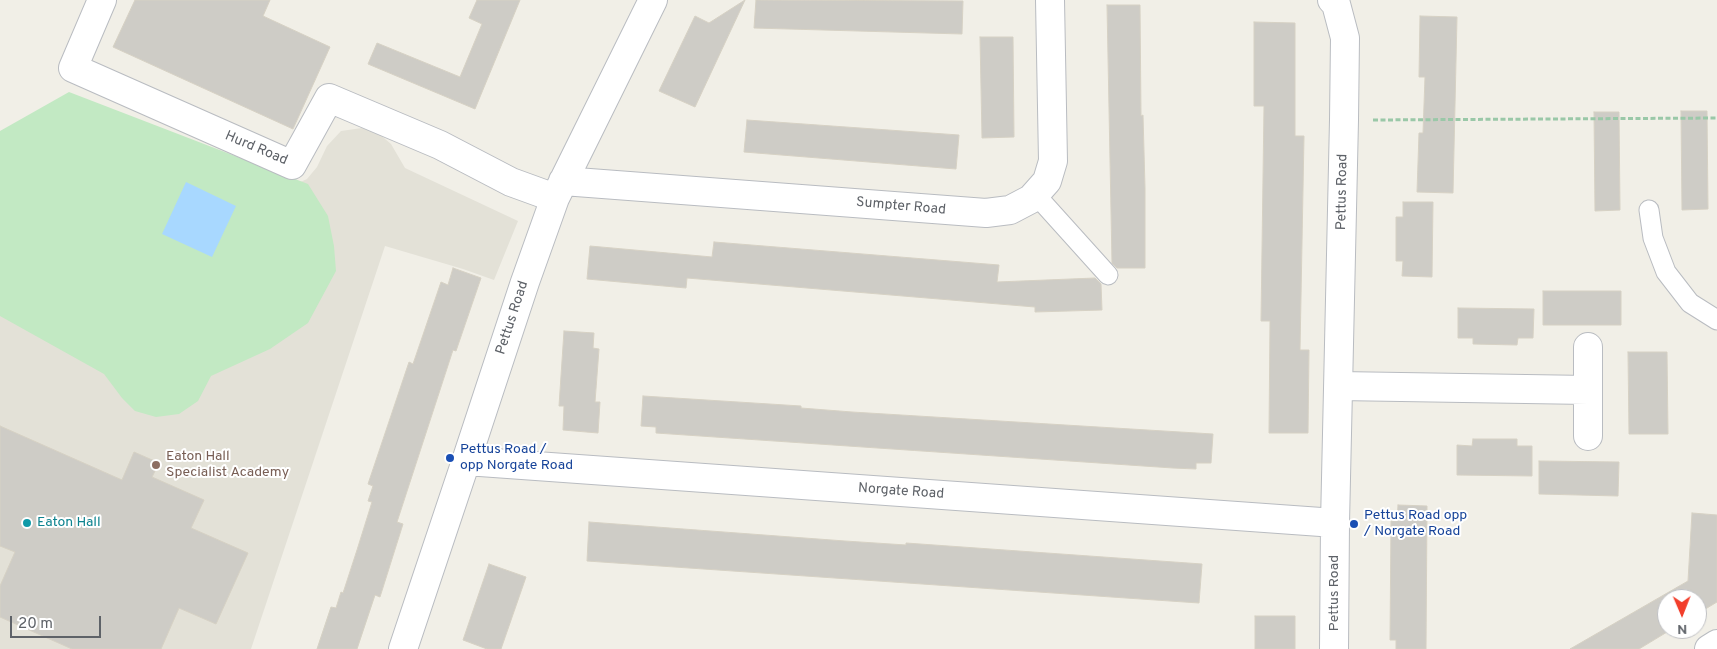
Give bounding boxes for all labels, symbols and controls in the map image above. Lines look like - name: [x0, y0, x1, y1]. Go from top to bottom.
- street label: Hurd Road: [222, 128, 290, 170]
- street label: Pettus Road: [1334, 154, 1352, 230]
- street label: Sumpter Road: [855, 195, 947, 219]
- street label: Pettus Road: [493, 279, 533, 357]
- place label: Pettus Road / opp Norgate Road: [460, 442, 573, 474]
- place label: Eaton Hall Specialist Academy: [166, 449, 289, 482]
- marker: Pettus Road / opp Norgate Road: [444, 452, 456, 464]
- marker: Eaton Hall Specialist Academy: [150, 459, 162, 471]
- street label: Norgate Road: [857, 481, 945, 503]
- place label: Pettus Road opp / Norgate Road: [1364, 508, 1467, 540]
- place label: Eaton Hall: [37, 515, 101, 531]
- marker: Eaton Hall: [21, 517, 33, 529]
- marker: Pettus Road opp / Norgate Road: [1348, 518, 1360, 530]
- street label: Pettus Road: [1327, 555, 1343, 631]
- north arrow: [1657, 589, 1707, 639]
- scale bar: [12, 606, 104, 638]
- text: 20 m: [18, 615, 53, 634]
- text: N: [1677, 620, 1687, 637]

